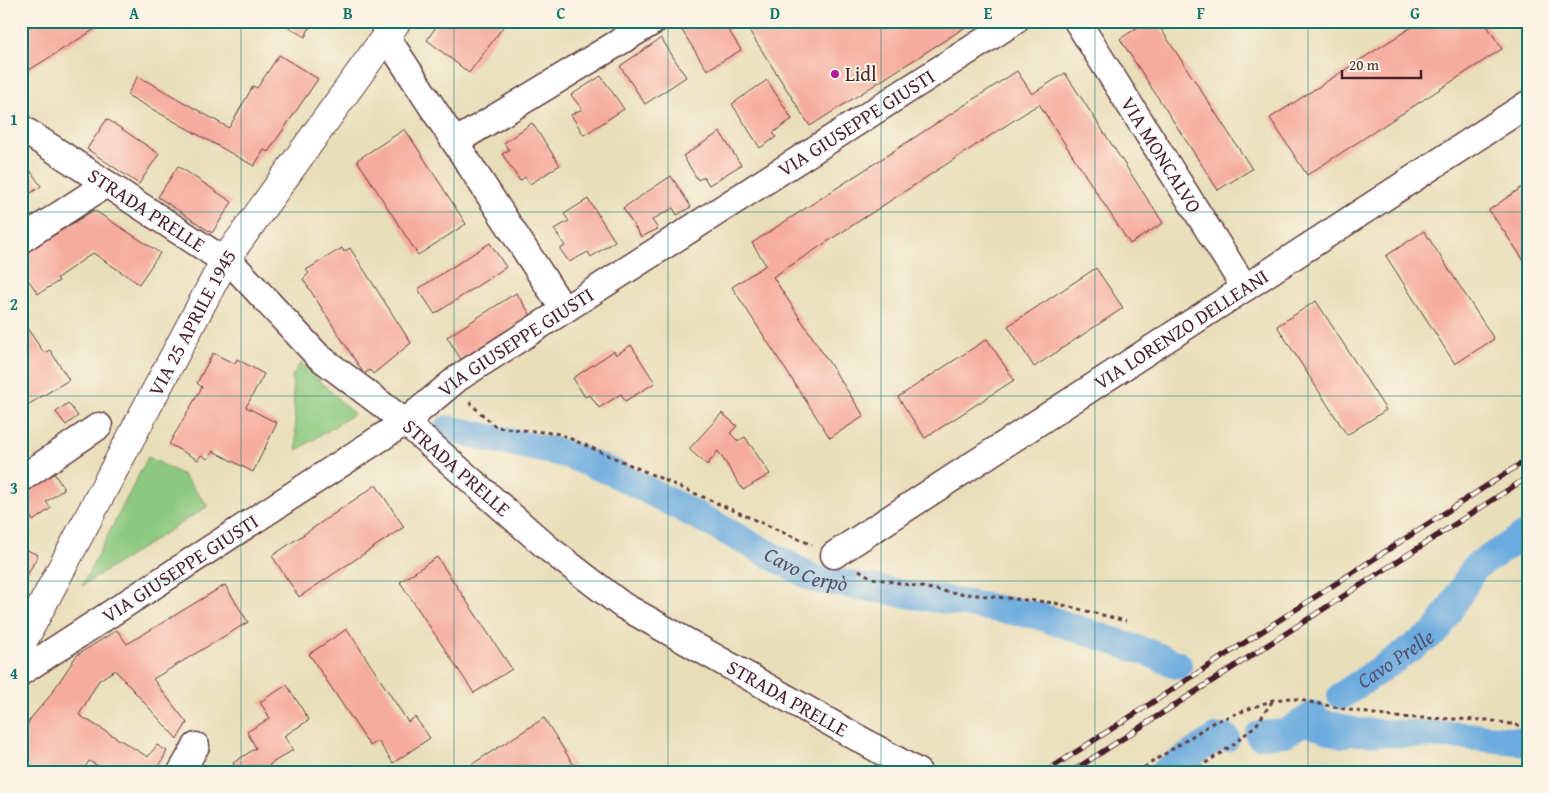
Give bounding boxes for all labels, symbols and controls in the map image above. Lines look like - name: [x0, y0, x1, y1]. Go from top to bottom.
- text: A: [129, 1, 140, 25]
- text: B: [343, 1, 353, 25]
- text: C: [556, 1, 566, 25]
- text: D: [770, 1, 780, 25]
- text: E: [984, 1, 993, 25]
- text: F: [1197, 1, 1205, 25]
- text: G: [1410, 1, 1420, 25]
- scale bar: [1342, 48, 1420, 80]
- text: 20 m: [1349, 54, 1380, 75]
- place label: Lidl: [845, 59, 877, 88]
- street label: VIA GIUSEPPE GIUSTI: [772, 61, 940, 183]
- marker: Lidl: [829, 68, 841, 80]
- street label: VIA MONCALVO: [1114, 91, 1209, 218]
- text: 1: [10, 107, 18, 131]
- street label: STRADA PRELLE: [83, 161, 211, 259]
- street label: VIA 25 APRILE 1945: [140, 243, 243, 401]
- street label: VIA LORENZO DELLEANI: [1088, 262, 1274, 396]
- street label: VIA GIUSEPPE GIUSTI: [431, 280, 599, 403]
- text: 2: [10, 292, 18, 316]
- street label: STRADA PRELLE: [397, 412, 517, 523]
- text: 3: [10, 476, 18, 500]
- street label: VIA GIUSEPPE GIUSTI: [96, 506, 264, 629]
- water label: Cavo Cerpò: [759, 539, 850, 599]
- water label: Cavo Prelle: [1351, 621, 1440, 696]
- street label: STRADA PRELLE: [722, 652, 854, 744]
- text: 4: [10, 661, 18, 685]

